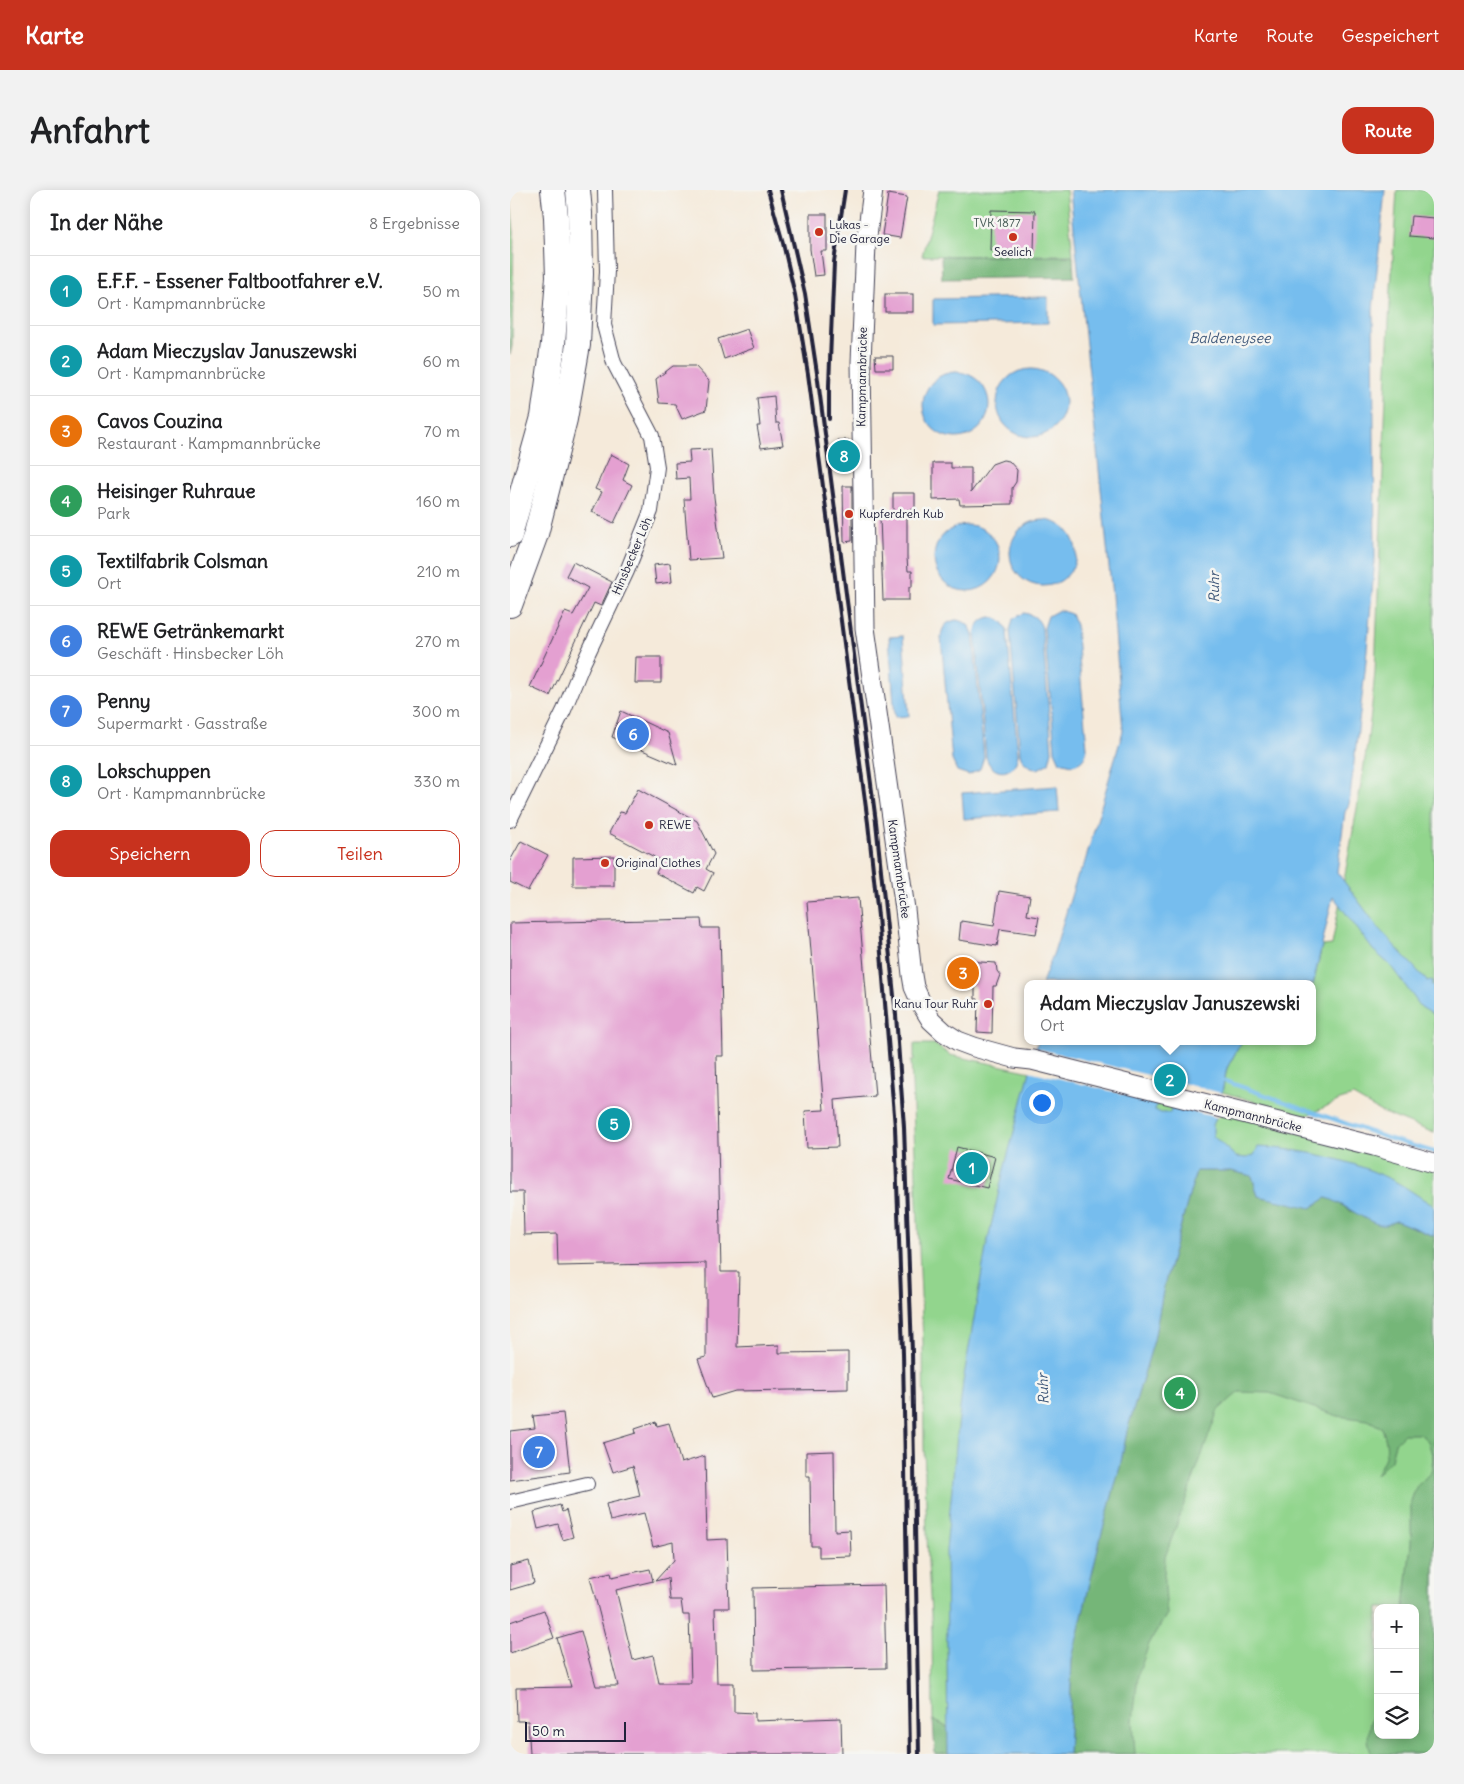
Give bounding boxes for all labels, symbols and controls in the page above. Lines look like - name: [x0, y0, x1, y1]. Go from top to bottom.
- text: Karte: [25, 20, 84, 50]
- text: Karte: [1194, 24, 1238, 47]
- text: Route: [1266, 24, 1313, 47]
- text: Gespeichert: [1341, 24, 1439, 47]
- button: Route: [1342, 107, 1434, 154]
- text: Anfahrt: [30, 108, 150, 152]
- text: In der Nähe: [50, 209, 163, 236]
- text: 8 Ergebnisse: [369, 213, 460, 233]
- park label: TVK 1877: [973, 215, 1021, 230]
- place label: Lukas - Die Garage: [829, 217, 890, 246]
- marker: Lukas - Die Garage: [813, 226, 825, 238]
- marker: Seelich: [1007, 231, 1019, 243]
- place label: Seelich: [994, 244, 1032, 259]
- text: E.F.F. - Essener Faltbootfahrer e.V.: [97, 269, 383, 293]
- text: 1: [63, 281, 69, 301]
- text: 50 m: [422, 281, 460, 301]
- text: Ort · Kampmannbrücke: [97, 293, 266, 313]
- street label: Kampmannbrücke: [853, 327, 870, 427]
- water label: Baldeneysee: [1189, 329, 1272, 347]
- text: Adam Mieczyslav Januszewski: [97, 339, 357, 363]
- text: 2: [62, 351, 70, 371]
- text: 60 m: [422, 351, 460, 371]
- text: Ort · Kampmannbrücke: [97, 363, 266, 383]
- text: Cavos Couzina: [97, 409, 223, 433]
- text: 3: [61, 421, 71, 441]
- text: 70 m: [424, 421, 460, 441]
- text: Restaurant · Kampmannbrücke: [97, 433, 321, 453]
- pin: 8: [828, 437, 860, 475]
- text: Heisinger Ruhraue: [97, 479, 256, 503]
- text: 4: [61, 491, 71, 511]
- text: 160 m: [416, 491, 460, 511]
- text: Park: [97, 503, 130, 523]
- place label: Kupferdreh Kub: [859, 506, 944, 521]
- marker: Kupferdreh Kub: [843, 508, 855, 520]
- street label: Hinsbecker Löh: [608, 515, 655, 597]
- text: Textilfabrik Colsman: [97, 549, 268, 573]
- text: 5: [61, 561, 71, 581]
- text: 210 m: [417, 561, 460, 581]
- water label: Ruhr: [1205, 569, 1223, 602]
- text: Ort: [97, 573, 121, 593]
- text: REWE Getränkemarkt: [97, 619, 284, 643]
- text: 6: [61, 631, 71, 651]
- text: 270 m: [415, 631, 460, 651]
- text: Geschäft · Hinsbecker Löh: [97, 643, 284, 663]
- text: Penny: [97, 689, 151, 713]
- text: 7: [62, 701, 70, 721]
- text: 300 m: [412, 701, 460, 721]
- text: Supermarkt · Gasstraße: [97, 713, 267, 733]
- pin: 6: [617, 715, 649, 753]
- text: Lokschuppen: [97, 759, 211, 783]
- text: 8: [61, 771, 71, 791]
- text: 330 m: [413, 771, 460, 791]
- text: Ort · Kampmannbrücke: [97, 783, 266, 803]
- place label: REWE: [659, 817, 692, 832]
- street label: Kampmannbrücke: [885, 818, 914, 919]
- marker: REWE: [643, 819, 655, 831]
- button: Speichern: [50, 830, 250, 877]
- button: Teilen: [260, 830, 460, 877]
- place label: Original Clothes: [615, 855, 701, 870]
- marker: Original Clothes: [599, 857, 611, 869]
- pin: 3: [947, 954, 979, 992]
- popup: [1024, 980, 1316, 1045]
- text: Adam Mieczyslav Januszewski: [1040, 991, 1300, 1015]
- place label: Kanu Tour Ruhr: [894, 996, 978, 1011]
- marker: Kanu Tour Ruhr: [982, 998, 994, 1010]
- text: Ort: [1040, 1015, 1064, 1035]
- pin: 2: [1154, 1061, 1186, 1099]
- your location: [1029, 1090, 1055, 1116]
- street label: Kampmannbrücke: [1203, 1096, 1303, 1135]
- pin: 5: [598, 1105, 630, 1143]
- pin: 1: [956, 1149, 988, 1187]
- water label: Ruhr: [1033, 1371, 1053, 1405]
- pin: 4: [1164, 1374, 1196, 1412]
- pin: 7: [523, 1433, 555, 1471]
- map controls: [1374, 1604, 1419, 1739]
- button: +: [1374, 1604, 1419, 1649]
- button: −: [1374, 1649, 1419, 1694]
- button: layers: [1374, 1694, 1419, 1739]
- scale bar: [525, 1719, 626, 1742]
- text: 50 m: [532, 1722, 565, 1740]

